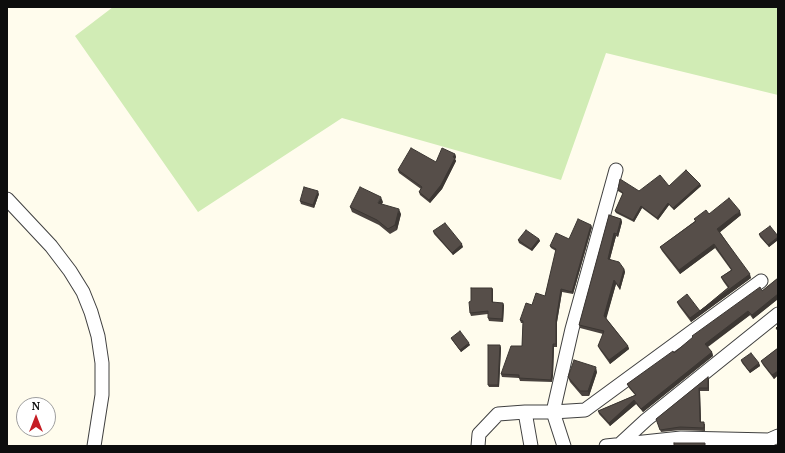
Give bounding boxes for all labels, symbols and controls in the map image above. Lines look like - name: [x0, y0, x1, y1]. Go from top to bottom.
- north arrow: [16, 397, 56, 437]
- text: N: [32, 399, 40, 413]

